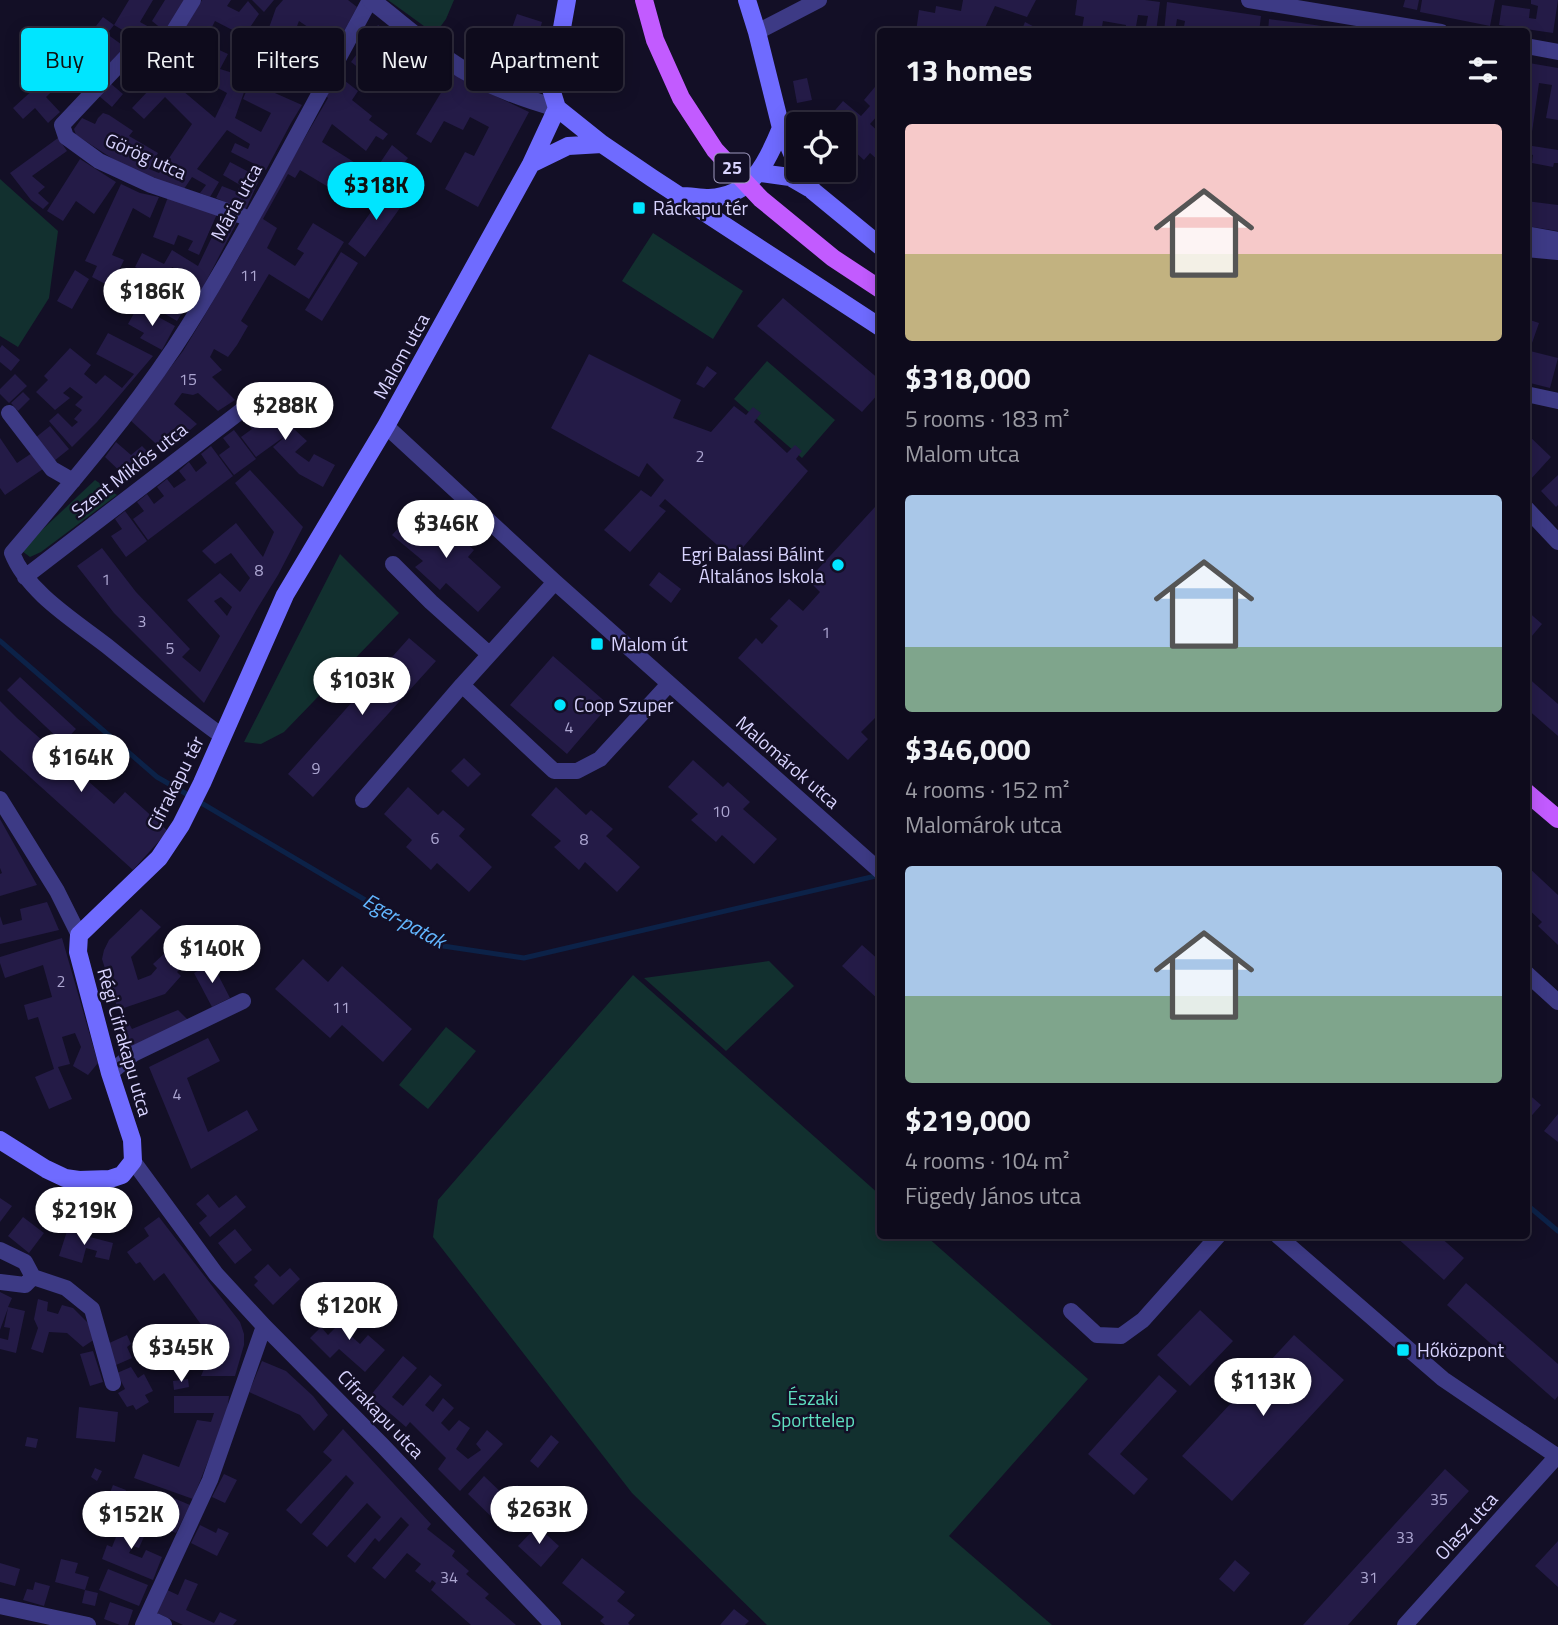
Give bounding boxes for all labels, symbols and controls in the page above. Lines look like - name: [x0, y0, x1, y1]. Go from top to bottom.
- chip: Buy: [21, 28, 108, 91]
- chip: Rent: [122, 28, 218, 91]
- chip: Filters: [232, 28, 344, 91]
- chip: New: [358, 28, 452, 91]
- chip: Apartment: [466, 28, 623, 91]
- text: 13 homes: [905, 47, 1032, 93]
- icon: filters: [1464, 51, 1502, 89]
- map controls: [786, 112, 856, 182]
- button: locate: [786, 112, 856, 182]
- street label: Görög utca: [101, 125, 192, 187]
- road number: 25: [714, 154, 750, 182]
- street label: Mária utca: [202, 157, 269, 246]
- pin: $318K: [327, 162, 425, 222]
- text: $318K: [343, 167, 409, 202]
- icon: home: [1141, 170, 1267, 296]
- place label: Ráckapu tér: [653, 193, 749, 222]
- marker: Ráckapu tér: [631, 200, 647, 216]
- house number: 11: [240, 263, 258, 287]
- pin: $186K: [103, 268, 201, 328]
- text: $186K: [119, 273, 185, 308]
- street label: Malom utca: [365, 307, 436, 404]
- text: $318,000: [905, 355, 1031, 401]
- house number: 15: [179, 367, 197, 391]
- pin: $288K: [236, 382, 334, 442]
- text: $288K: [252, 387, 318, 422]
- text: 5 rooms · 183 m²: [905, 401, 1069, 436]
- street label: Szent Miklós utca: [64, 415, 193, 524]
- text: Malom utca: [905, 436, 1019, 471]
- house number: 2: [696, 444, 704, 468]
- pin: $346K: [397, 500, 495, 560]
- text: $346K: [413, 505, 479, 540]
- place label: Egri Balassi Bálint Általános Iskola: [681, 539, 824, 590]
- icon: home: [1141, 541, 1267, 667]
- marker: Egri Balassi Bálint Általános Iskola: [830, 557, 846, 573]
- house number: 8: [255, 558, 264, 582]
- house number: 1: [102, 567, 110, 591]
- house number: 3: [138, 609, 146, 633]
- house number: 1: [822, 620, 830, 644]
- place label: Malom út: [611, 629, 688, 658]
- house number: 5: [166, 636, 175, 660]
- marker: Malom út: [589, 636, 605, 652]
- pin: $103K: [313, 658, 411, 717]
- text: $103K: [329, 662, 395, 697]
- place label: Coop Szuper: [574, 690, 674, 719]
- marker: Coop Szuper: [552, 697, 568, 713]
- street label: Malomárok utca: [730, 708, 847, 815]
- house number: 4: [565, 715, 574, 739]
- text: $346,000: [905, 726, 1031, 772]
- street label: Cifrakapu tér: [138, 730, 211, 835]
- pin: $164K: [32, 734, 130, 794]
- text: $164K: [48, 739, 114, 774]
- house number: 9: [312, 756, 321, 780]
- text: 4 rooms · 152 m²: [905, 772, 1069, 807]
- house number: 10: [712, 799, 730, 823]
- text: Malomárok utca: [905, 807, 1062, 842]
- house number: 6: [431, 826, 440, 850]
- house number: 8: [580, 827, 589, 851]
- water label: Eger-patak: [357, 884, 454, 957]
- icon: home: [1141, 912, 1267, 1038]
- pin: $140K: [163, 926, 261, 985]
- text: $140K: [179, 930, 245, 965]
- street label: Régi Cifrakapu utca: [90, 964, 161, 1120]
- house number: 2: [57, 969, 65, 993]
- house number: 11: [332, 995, 350, 1019]
- house number: 4: [173, 1082, 182, 1106]
- text: $219,000: [905, 1097, 1031, 1143]
- text: 4 rooms · 104 m²: [905, 1143, 1069, 1178]
- text: Fügedy János utca: [905, 1178, 1081, 1213]
- pin: $219K: [35, 1188, 133, 1247]
- text: $219K: [51, 1192, 117, 1227]
- pin: $120K: [300, 1282, 398, 1342]
- text: $120K: [316, 1287, 382, 1322]
- pin: $345K: [132, 1324, 230, 1384]
- text: $345K: [148, 1329, 214, 1364]
- place label: Hőközpont: [1417, 1335, 1504, 1364]
- marker: Hőközpont: [1395, 1342, 1411, 1358]
- pin: $113K: [1214, 1358, 1312, 1418]
- street label: Cifrakapu utca: [331, 1362, 432, 1465]
- text: $113K: [1230, 1363, 1296, 1398]
- park label: Északi Sporttelep: [771, 1383, 855, 1434]
- street label: Olasz utca: [1427, 1485, 1504, 1566]
- pin: $263K: [490, 1486, 588, 1546]
- house number: 35: [1430, 1487, 1448, 1511]
- text: $263K: [506, 1491, 572, 1526]
- pin: $152K: [82, 1492, 180, 1551]
- text: $152K: [98, 1496, 164, 1531]
- house number: 33: [1396, 1525, 1414, 1549]
- house number: 34: [440, 1565, 458, 1589]
- house number: 31: [1360, 1565, 1378, 1589]

